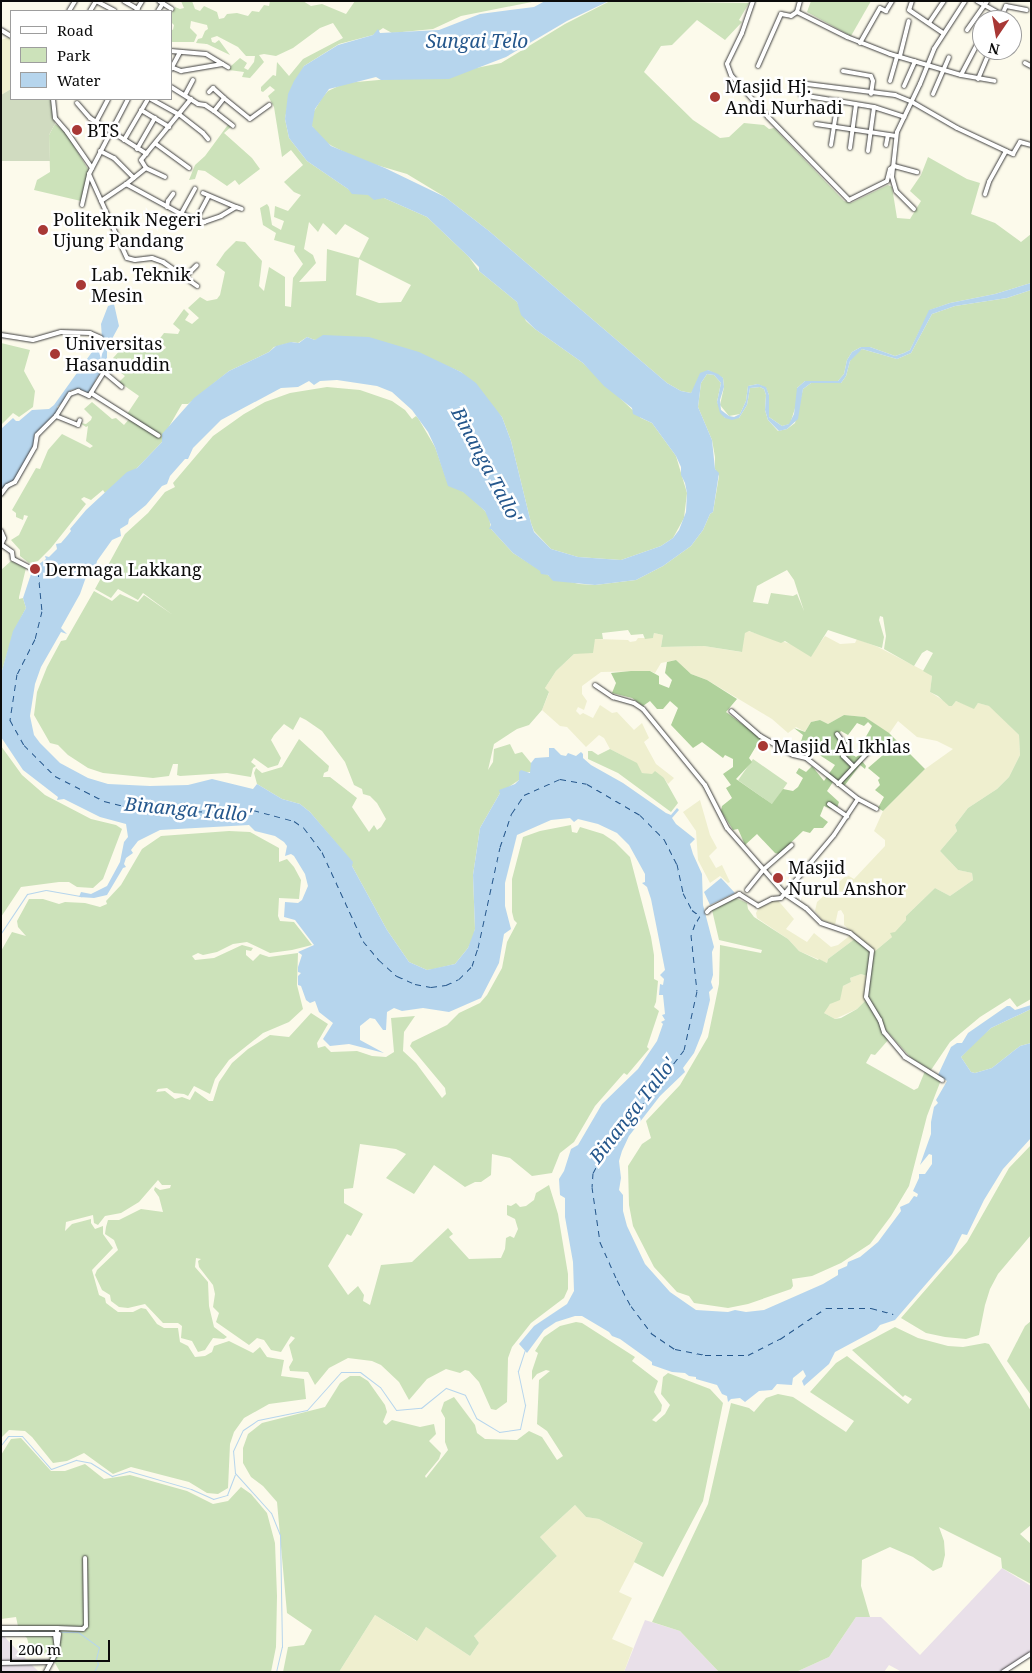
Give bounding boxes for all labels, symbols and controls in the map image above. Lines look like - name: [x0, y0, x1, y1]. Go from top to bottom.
- legend: [10, 10, 172, 100]
- north arrow: [972, 10, 1022, 60]
- text: Road: [57, 20, 93, 40]
- water label: Sungai Telo: [426, 31, 528, 53]
- text: N: [987, 39, 1001, 60]
- text: Park: [57, 45, 90, 65]
- text: Water: [57, 70, 100, 90]
- place label: Masjid Hj. Andi Nurhadi: [725, 76, 843, 118]
- marker: Masjid Hj. Andi Nurhadi: [709, 91, 721, 103]
- place label: BTS: [87, 119, 119, 141]
- marker: BTS: [71, 124, 83, 136]
- place label: Politeknik Negeri Ujung Pandang: [53, 209, 202, 252]
- marker: Politeknik Negeri Ujung Pandang: [37, 224, 49, 236]
- place label: Lab. Teknik Mesin: [91, 264, 191, 306]
- marker: Lab. Teknik Mesin: [75, 279, 87, 291]
- place label: Universitas Hasanuddin: [65, 333, 170, 376]
- marker: Universitas Hasanuddin: [49, 348, 61, 360]
- water label: Binanga Tallo': [446, 403, 526, 527]
- place label: Dermaga Lakkang: [45, 558, 202, 580]
- marker: Dermaga Lakkang: [29, 563, 41, 575]
- place label: Masjid Al Ikhlas: [773, 735, 910, 757]
- marker: Masjid Al Ikhlas: [757, 740, 769, 752]
- water label: Binanga Tallo': [124, 793, 252, 827]
- place label: Masjid Nurul Anshor: [788, 857, 906, 900]
- marker: Masjid Nurul Anshor: [772, 872, 784, 884]
- water label: Binanga Tallo': [585, 1054, 681, 1168]
- scale bar: [12, 1630, 112, 1662]
- text: 200 m: [18, 1639, 61, 1659]

